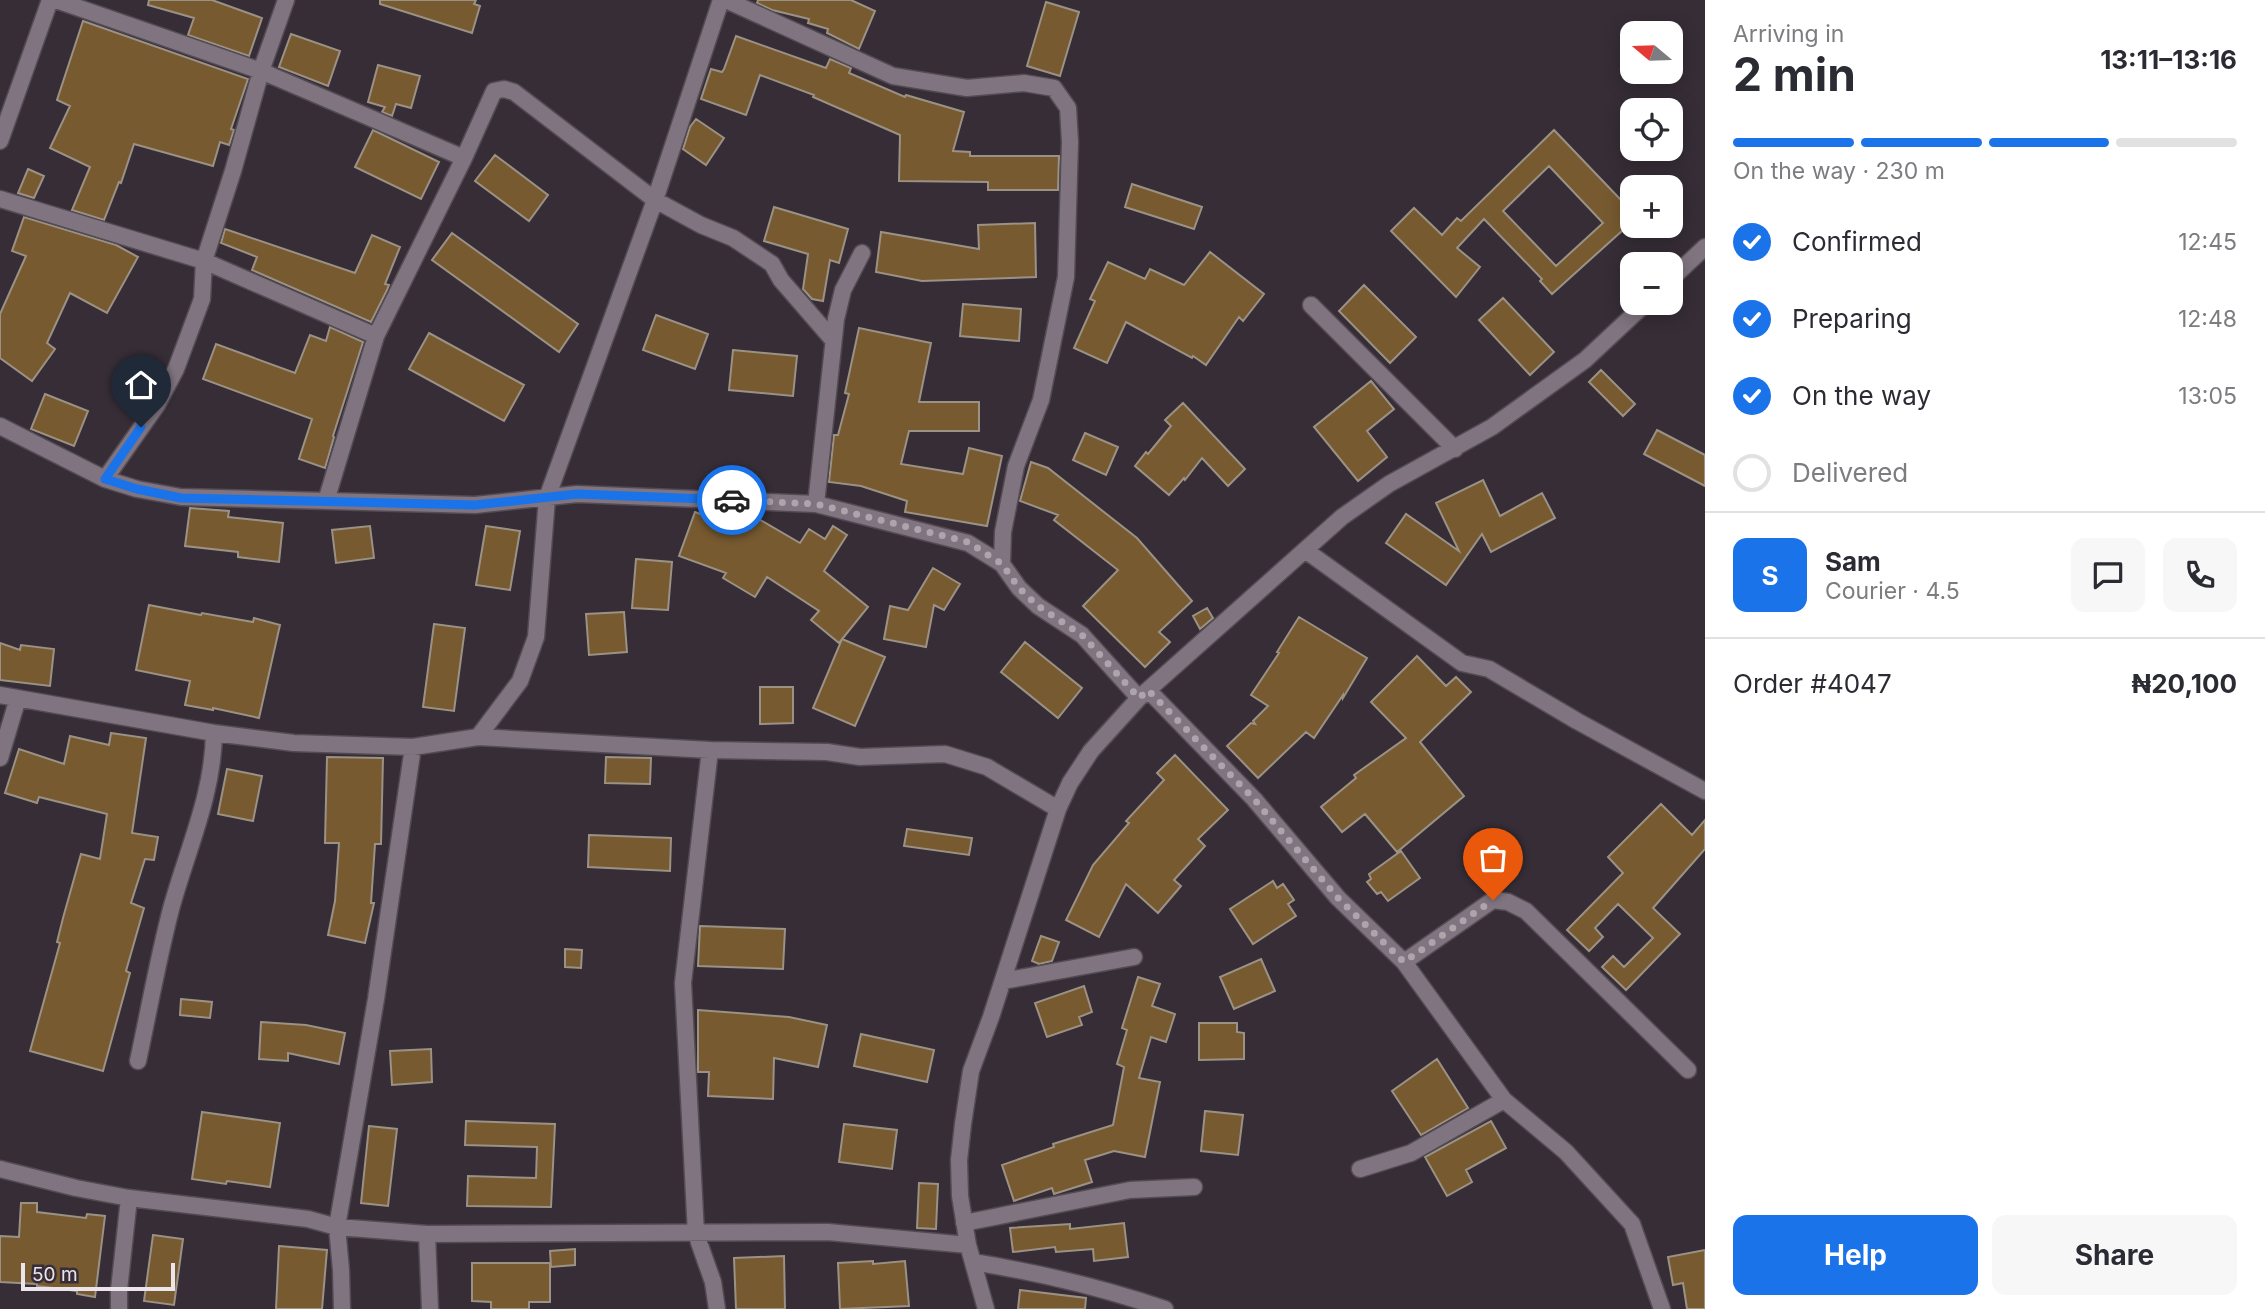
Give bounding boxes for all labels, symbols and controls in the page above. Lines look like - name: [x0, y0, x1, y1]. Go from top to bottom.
- text: Arriving in: [1733, 20, 1844, 48]
- north arrow: [1620, 21, 1684, 84]
- map controls: [1620, 21, 1683, 315]
- text: 13:11–13:16: [2100, 44, 2237, 75]
- text: 2 min: [1733, 46, 1856, 102]
- button: locate: [1620, 98, 1683, 161]
- text: On the way · 230 m: [1733, 157, 1945, 185]
- button: +: [1620, 175, 1683, 238]
- icon: check: [1733, 223, 1771, 261]
- text: Confirmed: [1792, 226, 1922, 257]
- text: 12:45: [2178, 228, 2237, 256]
- button: −: [1620, 252, 1683, 315]
- icon: check: [1733, 300, 1771, 338]
- text: Preparing: [1792, 303, 1912, 334]
- text: 12:48: [2178, 305, 2237, 333]
- pin: [111, 355, 171, 427]
- icon: home: [122, 366, 160, 404]
- icon: check: [1733, 377, 1771, 415]
- text: On the way: [1792, 380, 1931, 411]
- text: 13:05: [2178, 382, 2237, 410]
- text: Delivered: [1792, 457, 1908, 488]
- courier: [697, 465, 767, 535]
- icon: car: [713, 481, 751, 519]
- button: chat: [2071, 538, 2145, 612]
- button: phone: [2163, 538, 2237, 612]
- text: Sam: [1825, 546, 1881, 577]
- text: S: [1761, 560, 1779, 591]
- text: Courier · 4.5: [1825, 577, 1960, 605]
- text: Order #4047: [1733, 668, 1892, 699]
- text: ₦20,100: [2132, 668, 2237, 699]
- pin: [1463, 828, 1523, 900]
- icon: bag: [1474, 839, 1512, 877]
- button: Help: [1733, 1215, 1978, 1295]
- button: Share: [1992, 1215, 2237, 1295]
- scale bar: [21, 1260, 175, 1292]
- text: 50 m: [32, 1263, 78, 1286]

